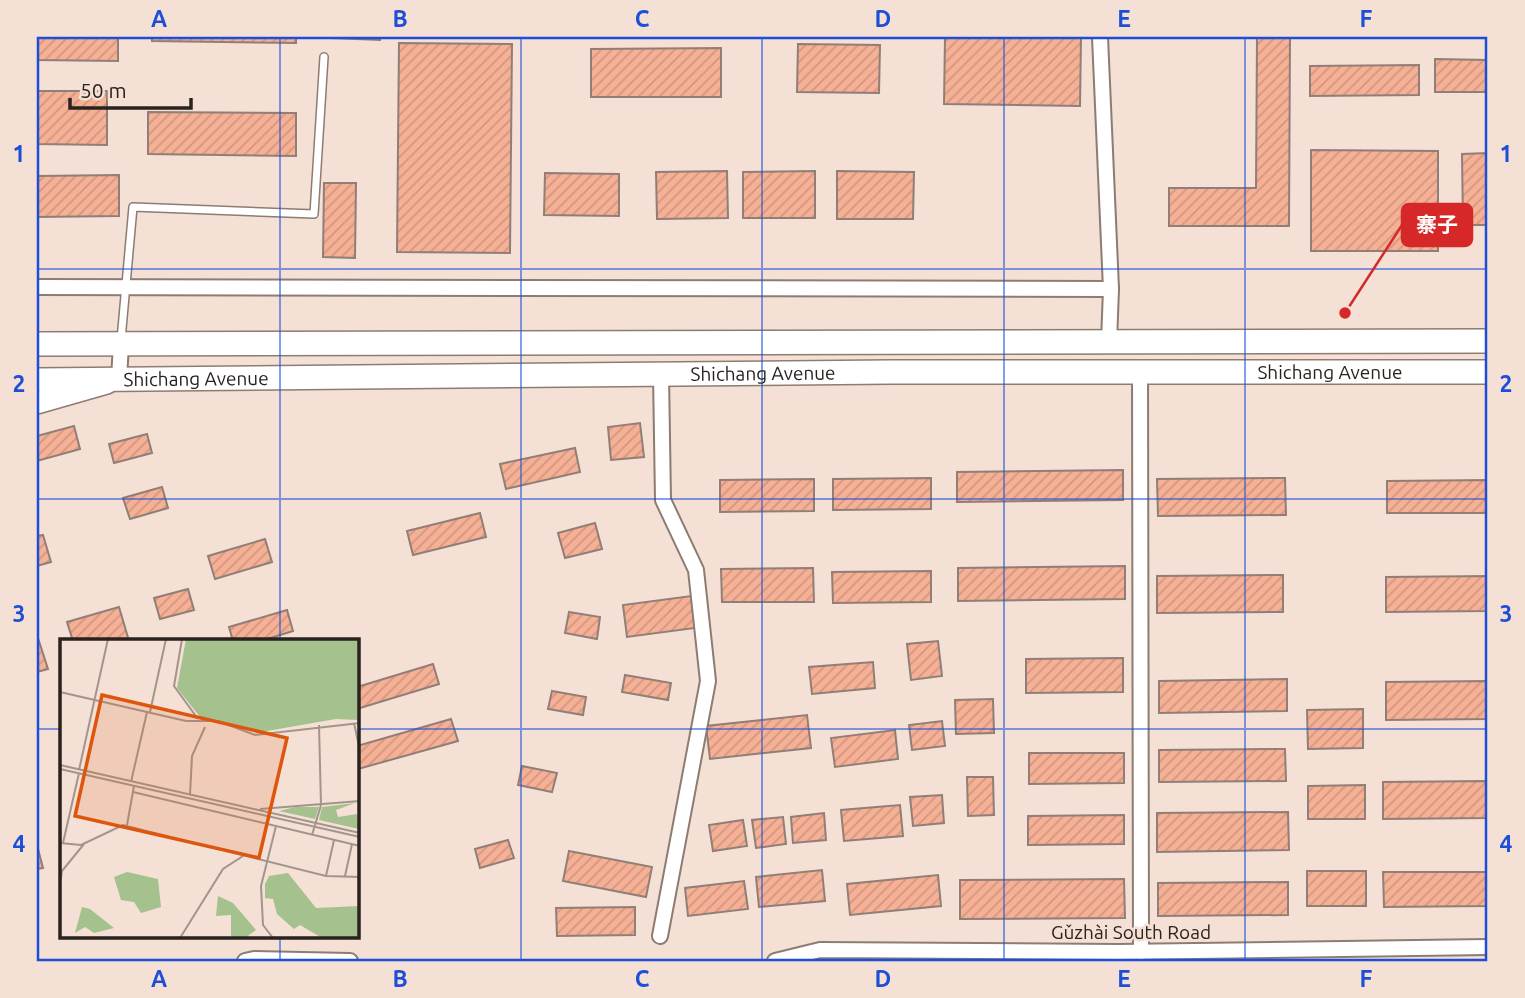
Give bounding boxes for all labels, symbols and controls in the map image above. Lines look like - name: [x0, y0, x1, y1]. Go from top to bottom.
- text: A: [151, 6, 167, 31]
- text: B: [392, 6, 408, 31]
- text: C: [635, 6, 650, 31]
- text: D: [875, 6, 891, 31]
- text: E: [1117, 6, 1131, 31]
- text: F: [1360, 6, 1373, 31]
- scale bar: [70, 66, 191, 110]
- text: 50 m: [80, 78, 127, 102]
- text: 1: [13, 141, 25, 166]
- text: 1: [1500, 141, 1512, 166]
- callout: 寨子: [1402, 204, 1472, 246]
- text: 寨子: [1416, 212, 1458, 236]
- street label: Shichang Avenue: [1257, 361, 1403, 383]
- street label: Shichang Avenue: [690, 362, 836, 385]
- street label: Shichang Avenue: [123, 367, 269, 390]
- text: 2: [13, 371, 25, 396]
- text: 2: [1500, 371, 1512, 396]
- text: 3: [13, 601, 25, 626]
- text: 3: [1500, 601, 1512, 626]
- inset map: [60, 639, 359, 939]
- text: 4: [13, 831, 26, 856]
- text: 4: [1500, 831, 1513, 856]
- street label: Gǔzhài South Road: [1051, 921, 1211, 943]
- text: A: [151, 966, 167, 991]
- text: B: [392, 966, 408, 991]
- text: C: [635, 966, 650, 991]
- text: D: [875, 966, 891, 991]
- text: E: [1117, 966, 1131, 991]
- text: F: [1360, 966, 1373, 991]

